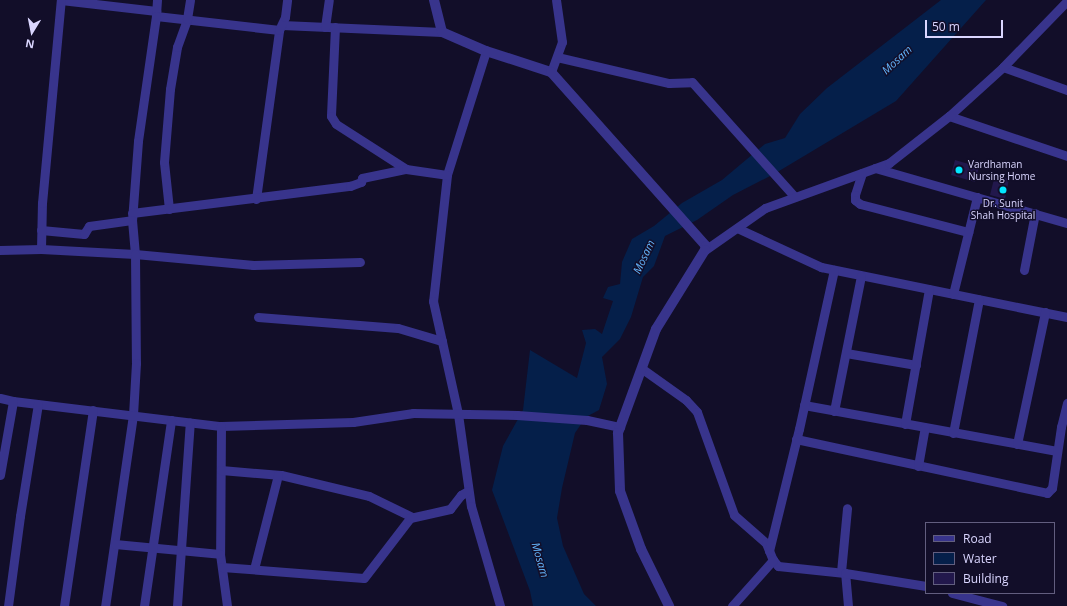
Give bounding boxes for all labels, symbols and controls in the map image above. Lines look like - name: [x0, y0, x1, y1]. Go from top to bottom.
- north arrow: [12, 12, 52, 52]
- scale bar: [927, 12, 1005, 38]
- text: 50 m: [932, 18, 960, 35]
- text: N: [24, 36, 36, 52]
- water label: Mosam: [879, 43, 915, 77]
- place label: Vardhaman Nursing Home: [968, 158, 1035, 182]
- marker: Vardhaman Nursing Home: [953, 164, 965, 176]
- marker: Dr. Sunit Shah Hospital: [997, 184, 1009, 196]
- place label: Dr. Sunit Shah Hospital: [971, 197, 1035, 220]
- water label: Mosam: [630, 238, 658, 276]
- legend: [925, 522, 1055, 594]
- text: Road: [963, 530, 992, 547]
- water label: Mosam: [529, 541, 551, 579]
- text: Water: [963, 550, 997, 567]
- text: Building: [963, 570, 1008, 587]

